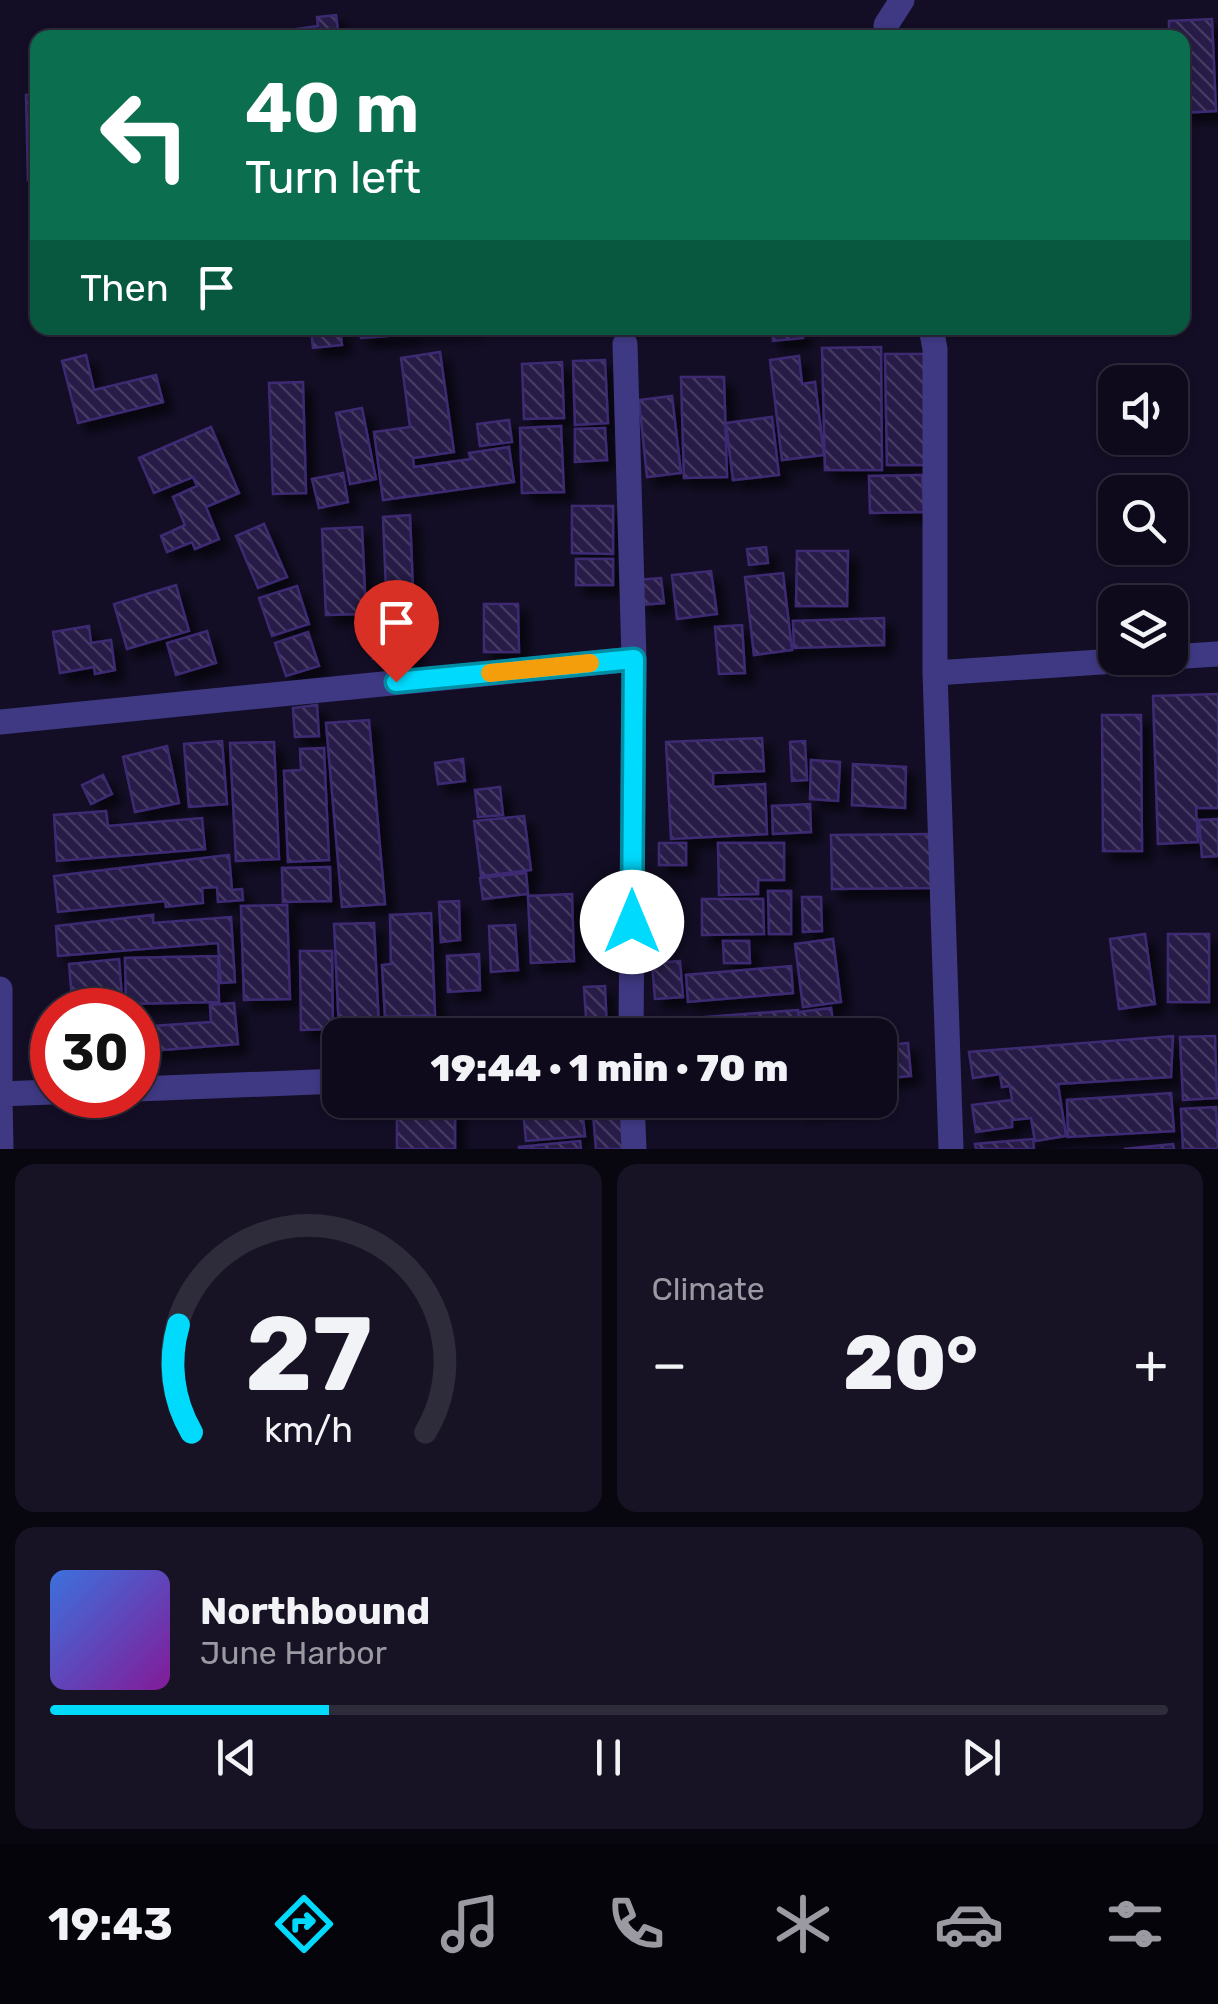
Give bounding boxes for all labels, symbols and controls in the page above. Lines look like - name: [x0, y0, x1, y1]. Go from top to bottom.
- text: 40 m: [245, 67, 419, 150]
- icon: left: [80, 70, 210, 200]
- text: Turn left: [245, 151, 421, 204]
- icon: arrive: [189, 260, 244, 315]
- text: Then: [80, 265, 169, 311]
- map controls: [1098, 365, 1188, 675]
- button: sound: [1098, 365, 1188, 455]
- button: search: [1098, 475, 1188, 565]
- pin: [354, 580, 439, 683]
- button: layers: [1098, 585, 1188, 675]
- icon: arrive: [369, 595, 424, 650]
- position arrow: [580, 870, 684, 974]
- speed limit sign: 30: [30, 988, 160, 1118]
- text: 19:44 · 1 min · 70 m: [431, 1045, 788, 1091]
- text: Climate: [652, 1270, 765, 1308]
- text: 27: [245, 1293, 372, 1416]
- text: 20°: [843, 1319, 978, 1408]
- text: −: [652, 1332, 687, 1397]
- text: +: [1134, 1332, 1168, 1397]
- text: km/h: [264, 1409, 353, 1451]
- text: Northbound: [200, 1588, 430, 1634]
- text: June Harbor: [200, 1634, 387, 1672]
- icon: previous: [209, 1730, 264, 1785]
- icon: pause: [581, 1730, 636, 1785]
- icon: next: [954, 1730, 1009, 1785]
- icon: directions: [269, 1889, 339, 1959]
- icon: music: [435, 1889, 505, 1959]
- icon: phone: [601, 1889, 671, 1959]
- icon: climate: [768, 1889, 838, 1959]
- icon: car: [934, 1889, 1004, 1959]
- icon: filters: [1100, 1889, 1170, 1959]
- text: 19:43: [48, 1898, 173, 1951]

